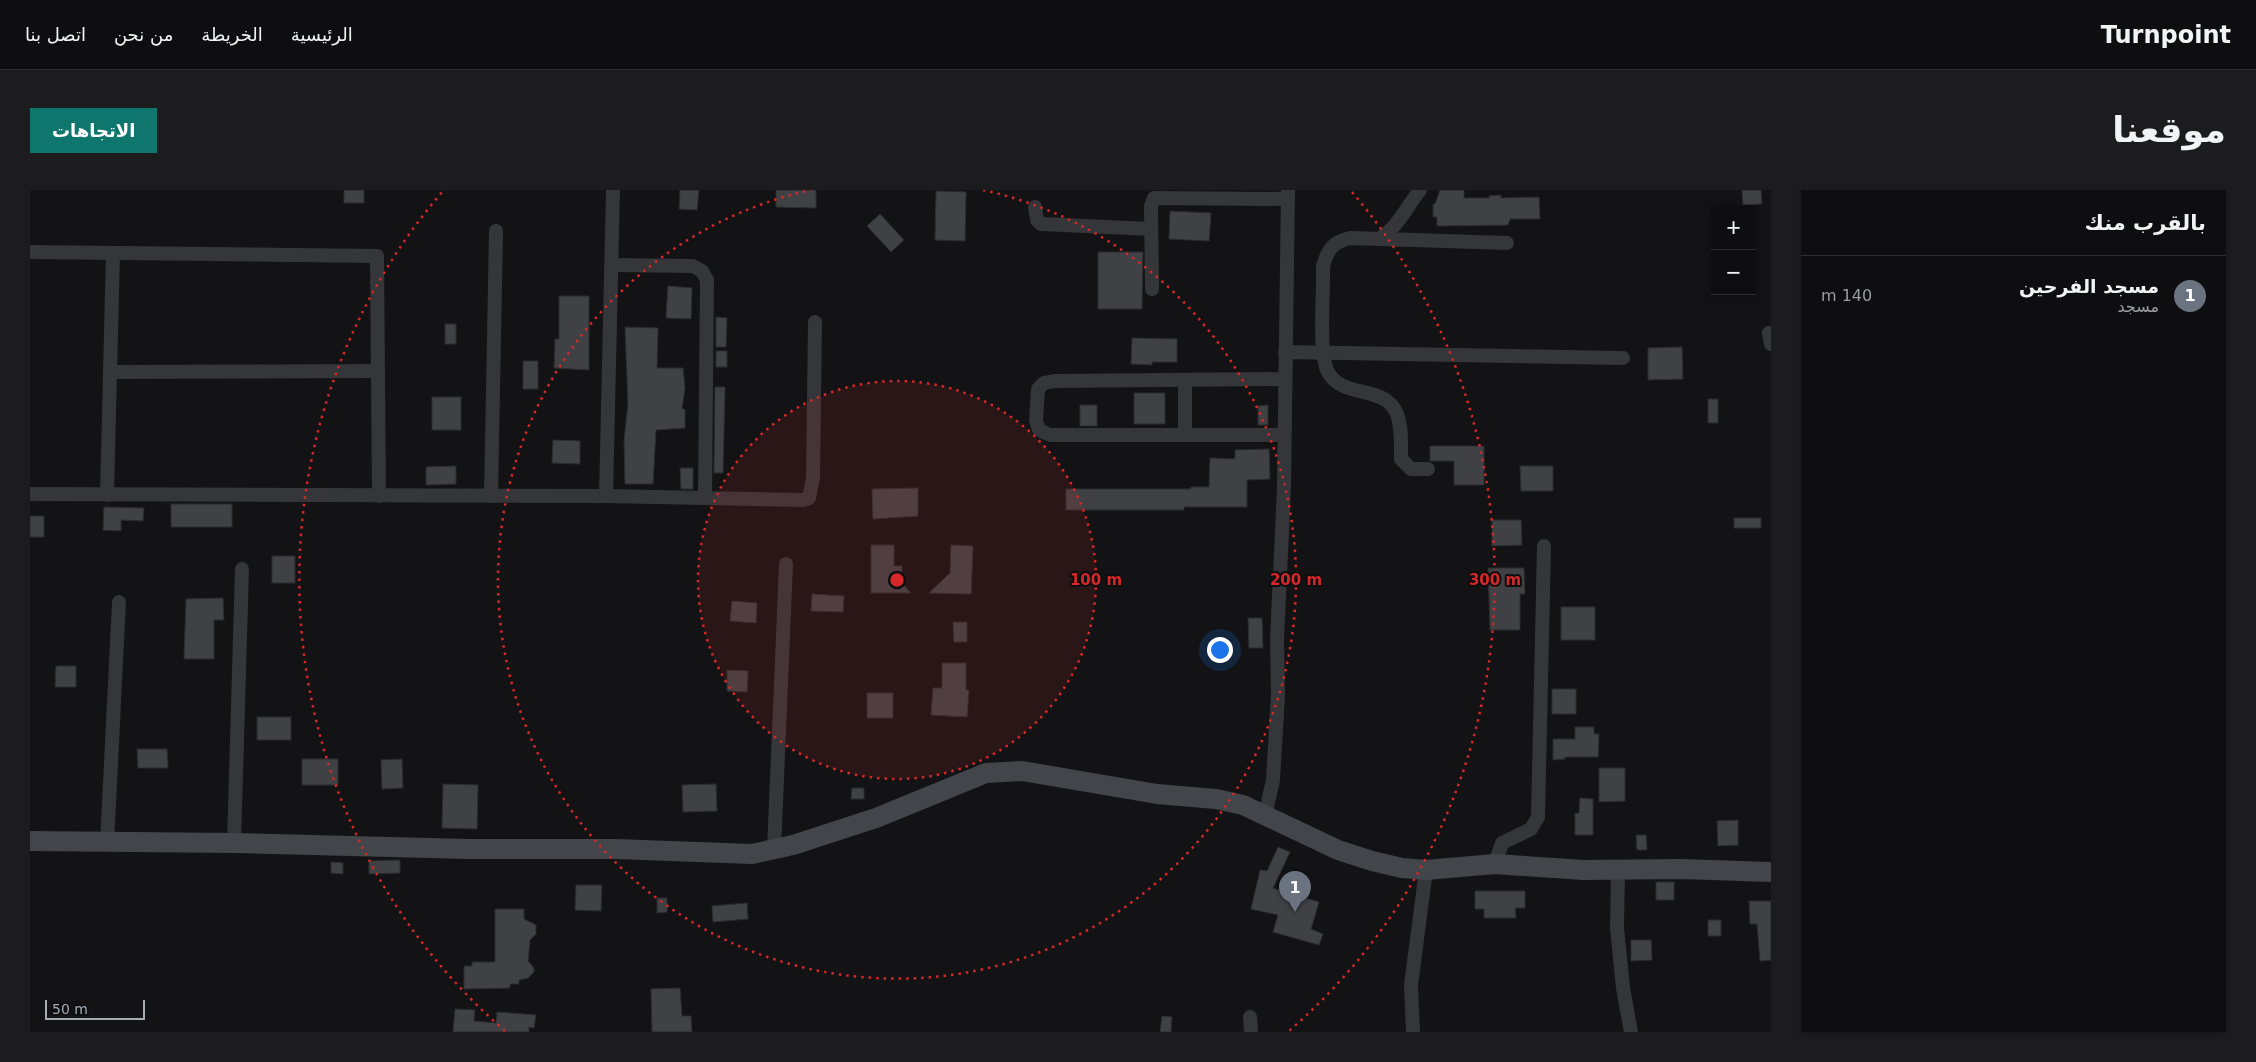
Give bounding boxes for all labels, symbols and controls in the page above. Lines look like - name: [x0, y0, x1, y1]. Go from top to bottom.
- text: Turnpoint: [2101, 21, 2231, 49]
- text: اتصل بنا: [25, 24, 86, 45]
- text: من نحن: [114, 24, 173, 45]
- text: الخريطة: [201, 24, 263, 45]
- text: الرئيسية: [291, 24, 353, 45]
- button: الاتجاهات: [30, 108, 157, 153]
- text: موقعنا: [2112, 110, 2226, 150]
- map controls: [1711, 205, 1756, 295]
- button: +: [1711, 205, 1756, 250]
- text: بالقرب منك: [2085, 211, 2206, 235]
- button: −: [1711, 250, 1756, 295]
- text: مسجد الفرحين: [2019, 275, 2159, 297]
- text: 140 m: [1821, 286, 1872, 305]
- text: 1: [2184, 286, 2196, 305]
- text: مسجد: [2117, 297, 2159, 316]
- centre of rings: [888, 571, 906, 589]
- text: 100 m: [1070, 571, 1122, 589]
- text: 200 m: [1270, 571, 1322, 589]
- text: 300 m: [1469, 571, 1521, 589]
- your location: [1207, 637, 1233, 663]
- pin: 1: [1279, 871, 1311, 912]
- scale bar: [45, 997, 145, 1020]
- text: 50 m: [52, 1001, 88, 1017]

